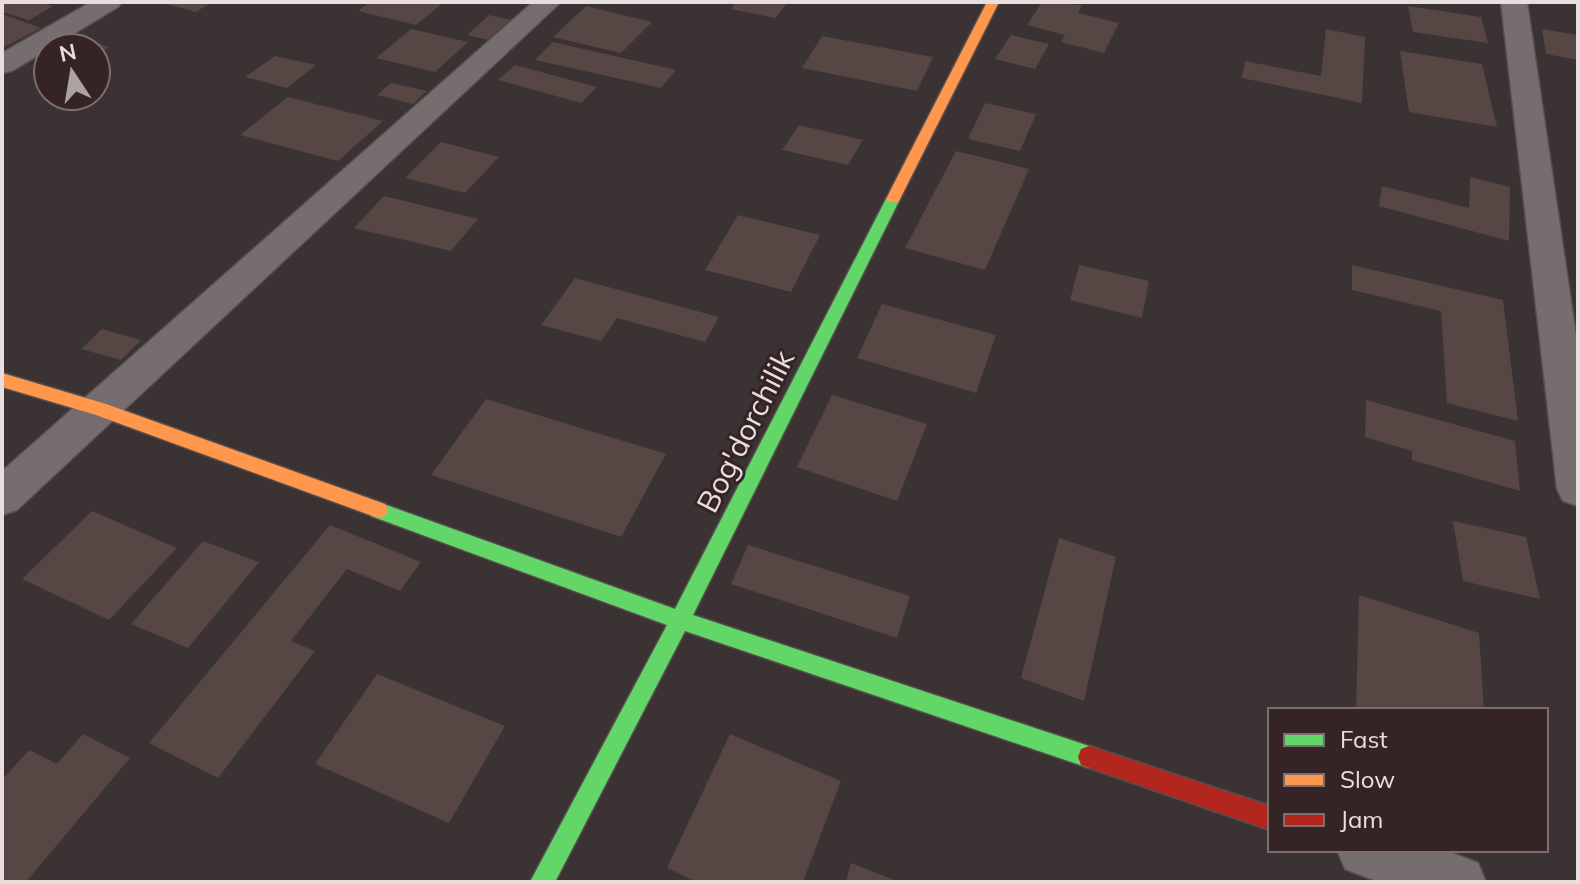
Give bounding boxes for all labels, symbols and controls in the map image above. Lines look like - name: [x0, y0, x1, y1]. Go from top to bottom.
- north arrow: [32, 32, 112, 112]
- text: N: [57, 37, 79, 68]
- street label: Bog'dorchilik: [688, 343, 802, 519]
- legend: [1268, 708, 1548, 852]
- text: Fast: [1340, 724, 1388, 754]
- text: Slow: [1340, 764, 1395, 794]
- text: Jam: [1340, 804, 1383, 834]

